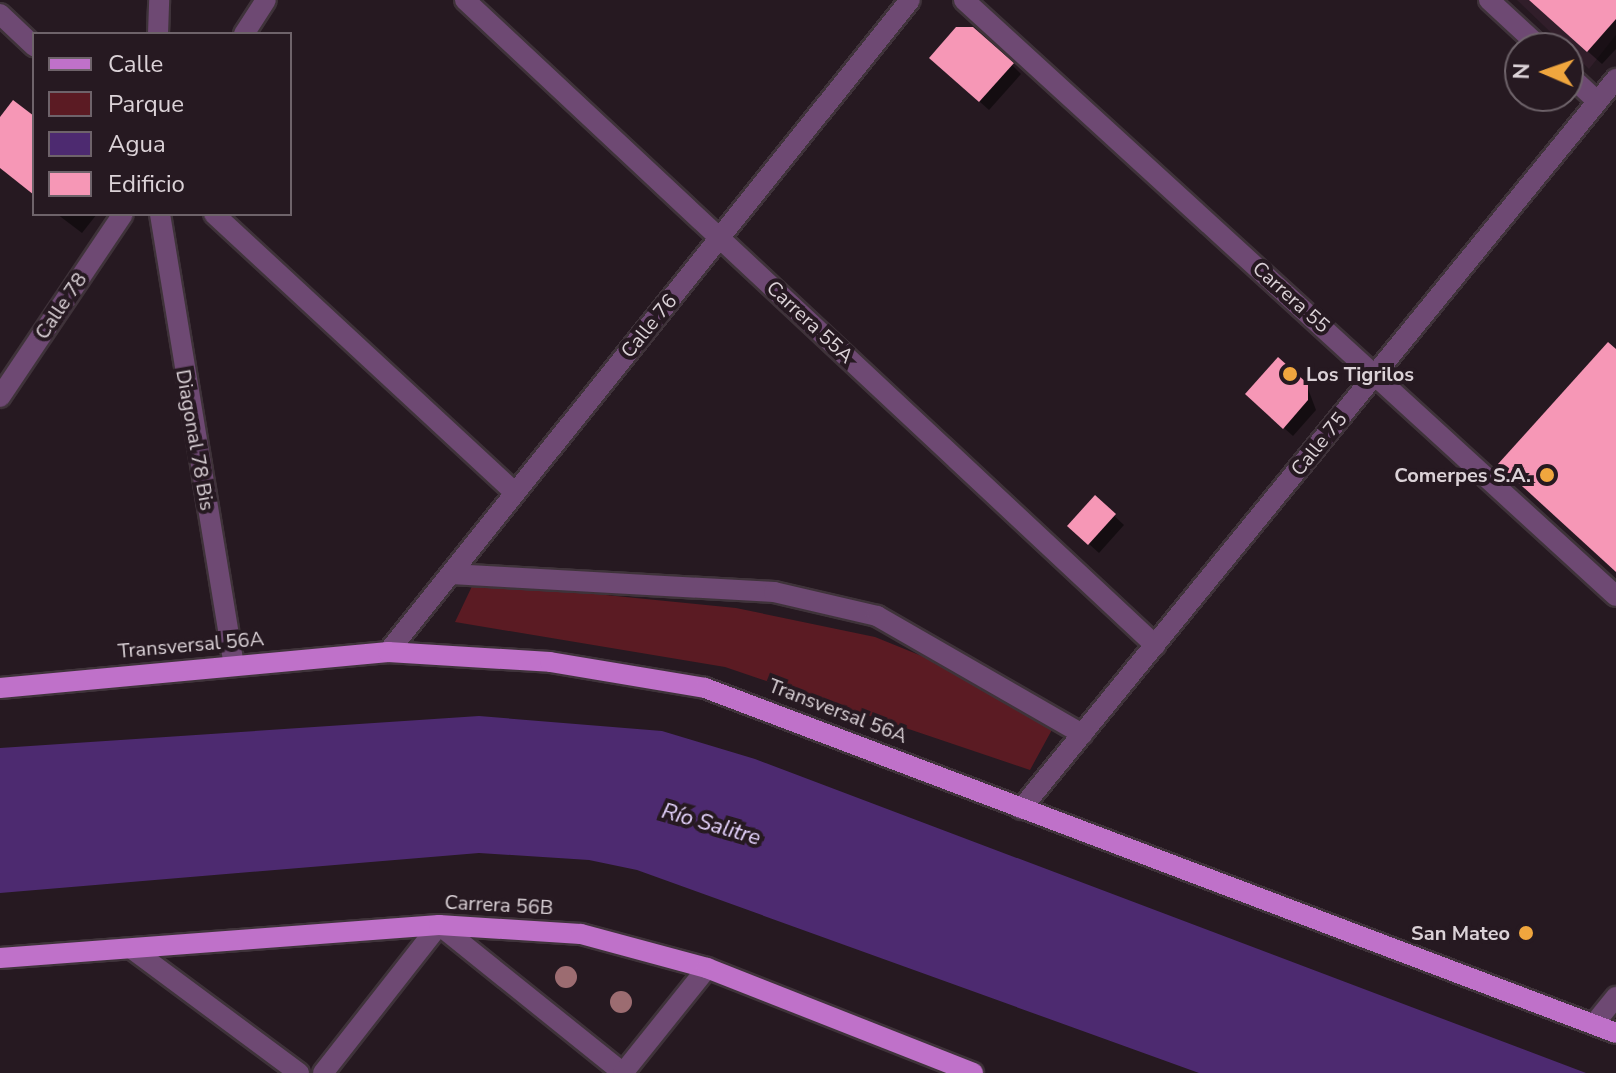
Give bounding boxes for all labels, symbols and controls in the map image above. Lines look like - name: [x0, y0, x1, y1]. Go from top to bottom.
- legend: [32, 32, 292, 216]
- north arrow: [1504, 32, 1584, 112]
- text: Calle: [108, 48, 163, 80]
- text: N: [1507, 62, 1537, 80]
- text: Parque: [108, 88, 184, 120]
- text: Agua: [108, 128, 166, 160]
- text: Edificio: [108, 168, 185, 200]
- street label: Carrera 55: [1248, 256, 1334, 338]
- street label: Calle 78: [30, 268, 92, 344]
- street label: Carrera 55A: [762, 276, 858, 368]
- street label: Calle 76: [616, 289, 682, 363]
- place label: Los Tigrilos: [1306, 362, 1414, 386]
- marker: Los Tigrilos: [1281, 365, 1299, 383]
- street label: Diagonal 78 Bis: [171, 368, 219, 512]
- street label: Calle 75: [1286, 407, 1352, 481]
- place label: Comerpes S.A.: [1394, 463, 1531, 487]
- marker: Comerpes S.A.: [1538, 466, 1556, 484]
- street label: Transversal 56A: [117, 627, 265, 663]
- street label: Transversal 56A: [765, 674, 911, 748]
- water label: Río Salitre: [659, 798, 763, 852]
- street label: Carrera 56B: [444, 890, 554, 920]
- place label: San Mateo: [1411, 921, 1510, 945]
- marker: San Mateo: [1517, 924, 1535, 942]

